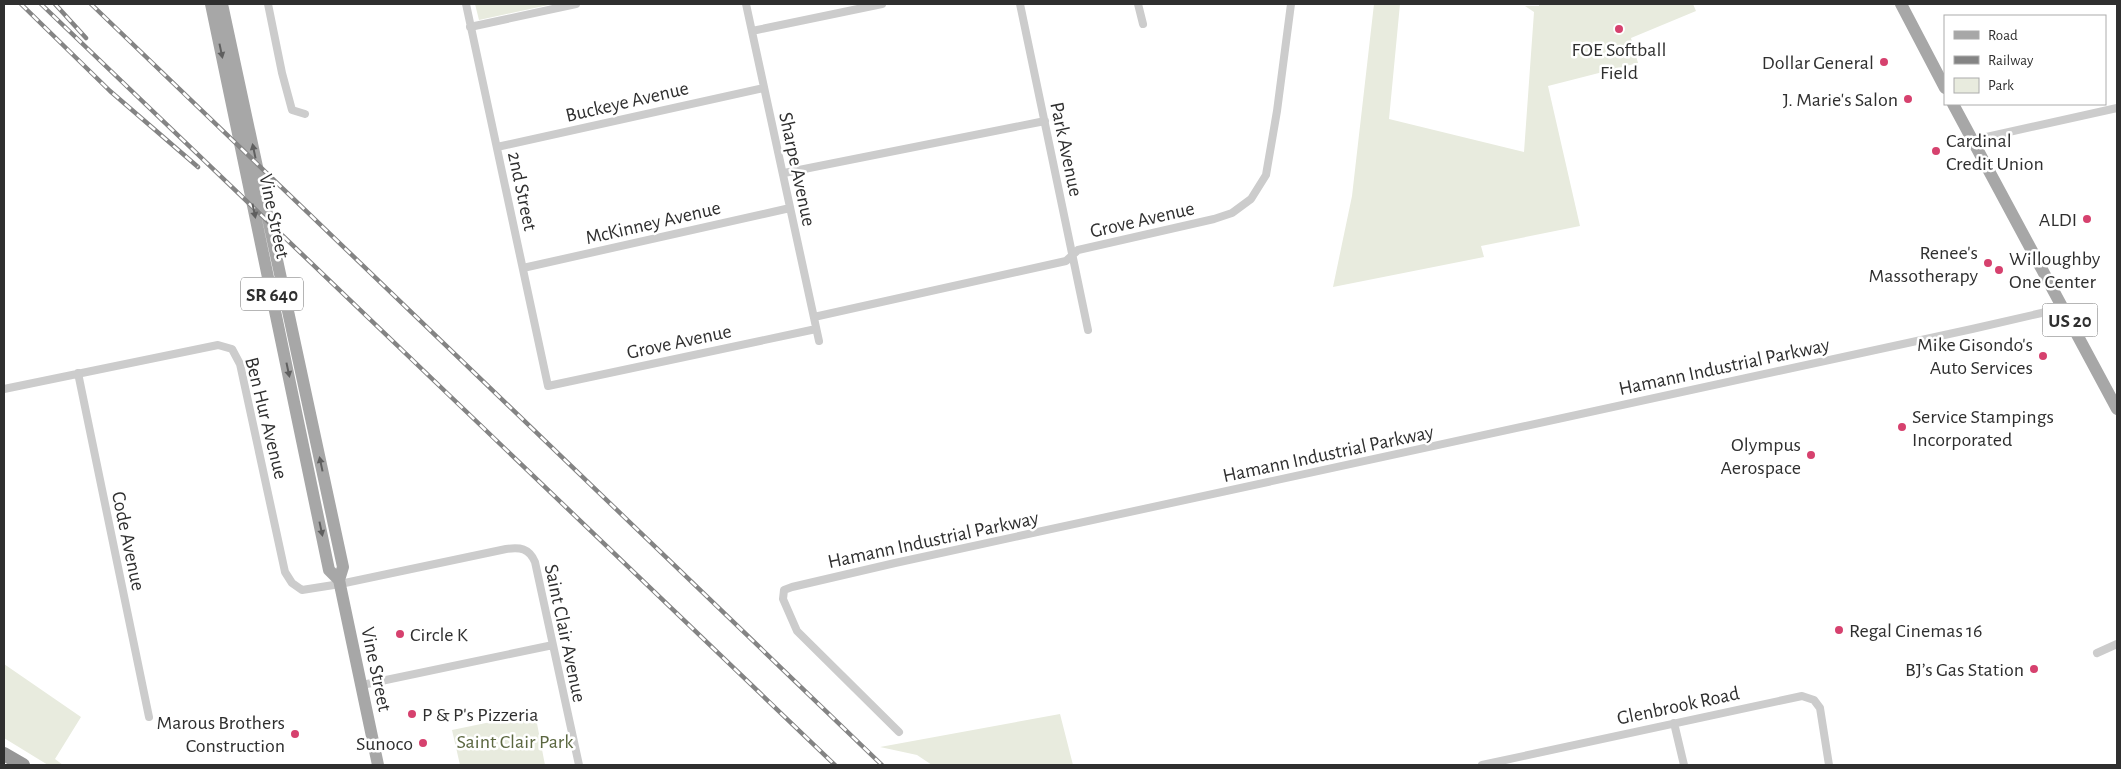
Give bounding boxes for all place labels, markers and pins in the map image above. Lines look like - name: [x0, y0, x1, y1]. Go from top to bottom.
- marker: FOE Softball Field: [1613, 23, 1625, 35]
- place label: FOE Softball Field: [1572, 40, 1666, 83]
- place label: Dollar General: [1762, 53, 1874, 73]
- marker: Dollar General: [1878, 56, 1890, 68]
- place label: J. Marie's Salon: [1783, 90, 1898, 110]
- marker: J. Marie's Salon: [1902, 93, 1914, 105]
- place label: Cardinal Credit Union: [1946, 131, 2044, 174]
- marker: Cardinal Credit Union: [1930, 145, 1942, 157]
- place label: ALDI: [2039, 210, 2077, 230]
- marker: ALDI: [2081, 213, 2093, 225]
- place label: Renee's Massotherapy: [1869, 243, 1978, 286]
- place label: Willoughby One Center: [2009, 249, 2101, 292]
- marker: Renee's Massotherapy: [1982, 257, 1994, 269]
- marker: Willoughby One Center: [1993, 264, 2005, 276]
- place label: Mike Gisondo's Auto Services: [1917, 335, 2033, 378]
- marker: Mike Gisondo's Auto Services: [2037, 350, 2049, 362]
- place label: Service Stampings Incorporated: [1912, 407, 2054, 450]
- marker: Service Stampings Incorporated: [1896, 421, 1908, 433]
- place label: Olympus Aerospace: [1721, 435, 1801, 478]
- marker: Olympus Aerospace: [1805, 449, 1817, 461]
- place label: Regal Cinemas 16: [1849, 621, 1982, 641]
- marker: Regal Cinemas 16: [1833, 624, 1845, 636]
- place label: Circle K: [410, 625, 468, 645]
- marker: Circle K: [394, 628, 406, 640]
- place label: BJ’s Gas Station: [1905, 660, 2024, 680]
- marker: BJ’s Gas Station: [2028, 663, 2040, 675]
- place label: P & P's Pizzeria: [422, 705, 538, 725]
- marker: P & P's Pizzeria: [406, 708, 418, 720]
- place label: Marous Brothers Construction: [157, 713, 285, 756]
- marker: Marous Brothers Construction: [289, 728, 301, 740]
- place label: Sunoco: [356, 734, 413, 754]
- marker: Sunoco: [417, 737, 429, 749]

